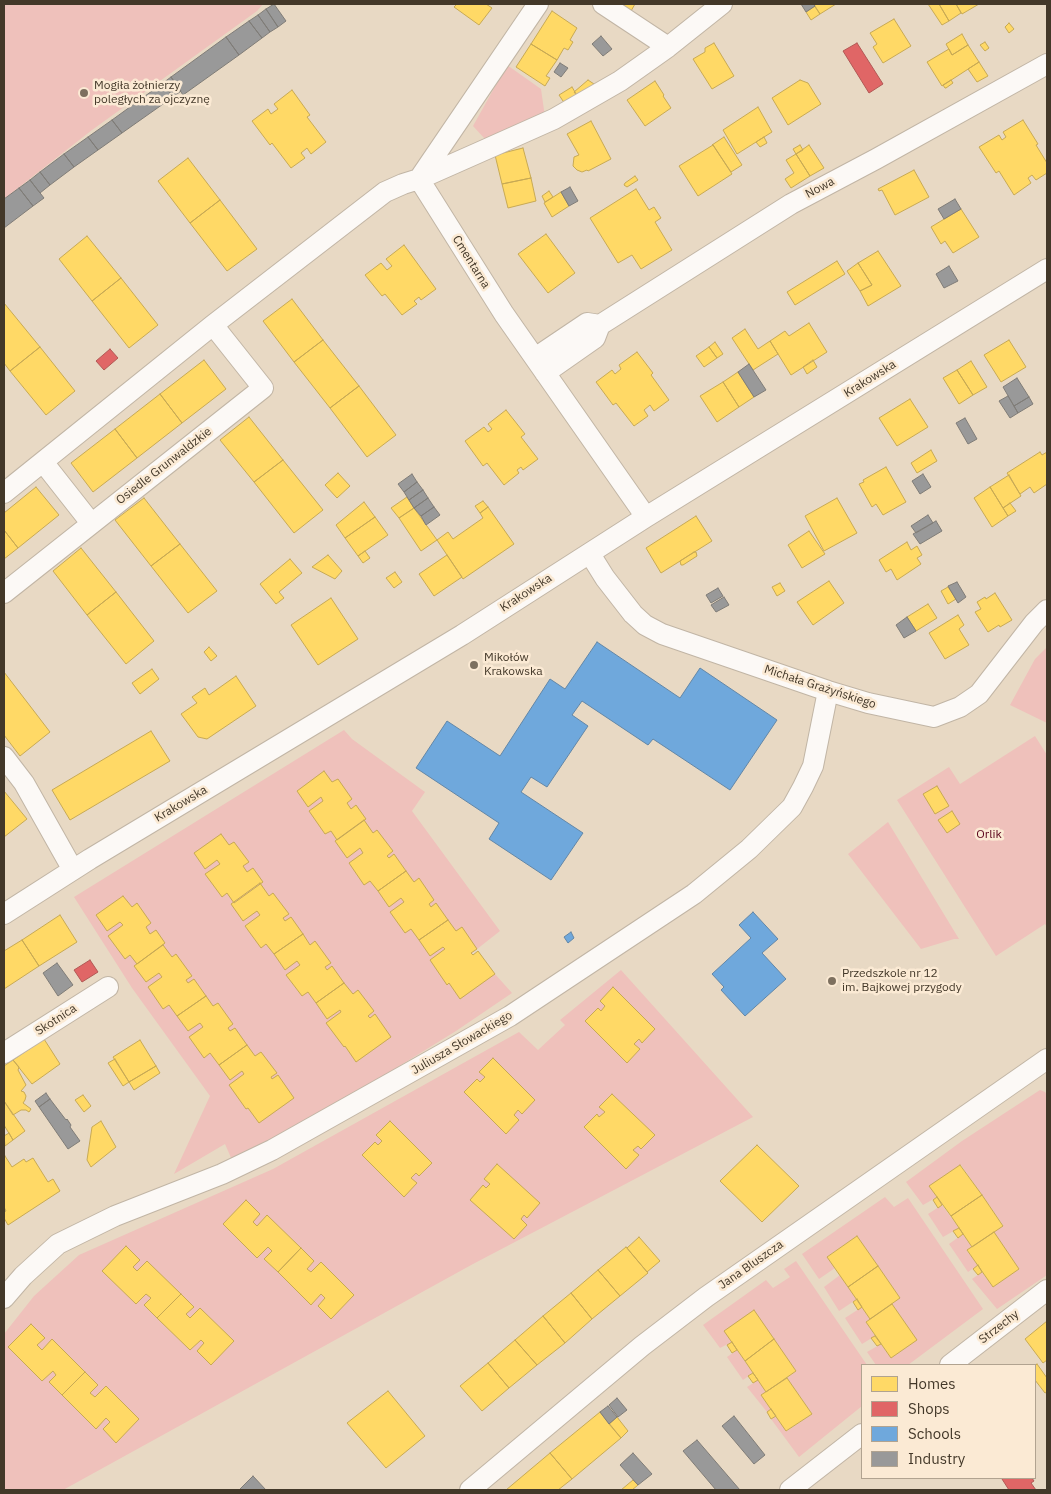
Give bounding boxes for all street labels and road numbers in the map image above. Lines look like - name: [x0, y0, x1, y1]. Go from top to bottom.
- street label: Nowa: [803, 174, 837, 202]
- street label: Cmentarna: [449, 233, 493, 291]
- street label: Krakowska: [841, 357, 899, 401]
- street label: Osiedle Grunwaldzkie: [113, 424, 215, 508]
- street label: Krakowska: [497, 571, 555, 615]
- street label: Michała Grażyńskiego: [762, 662, 878, 712]
- street label: Krakowska: [152, 783, 210, 825]
- street label: Skotnica: [33, 1001, 79, 1039]
- street label: Juliusza Słowackiego: [409, 1008, 515, 1078]
- street label: Jana Bluszcza: [716, 1237, 786, 1293]
- street label: Strzechy: [976, 1307, 1022, 1347]

